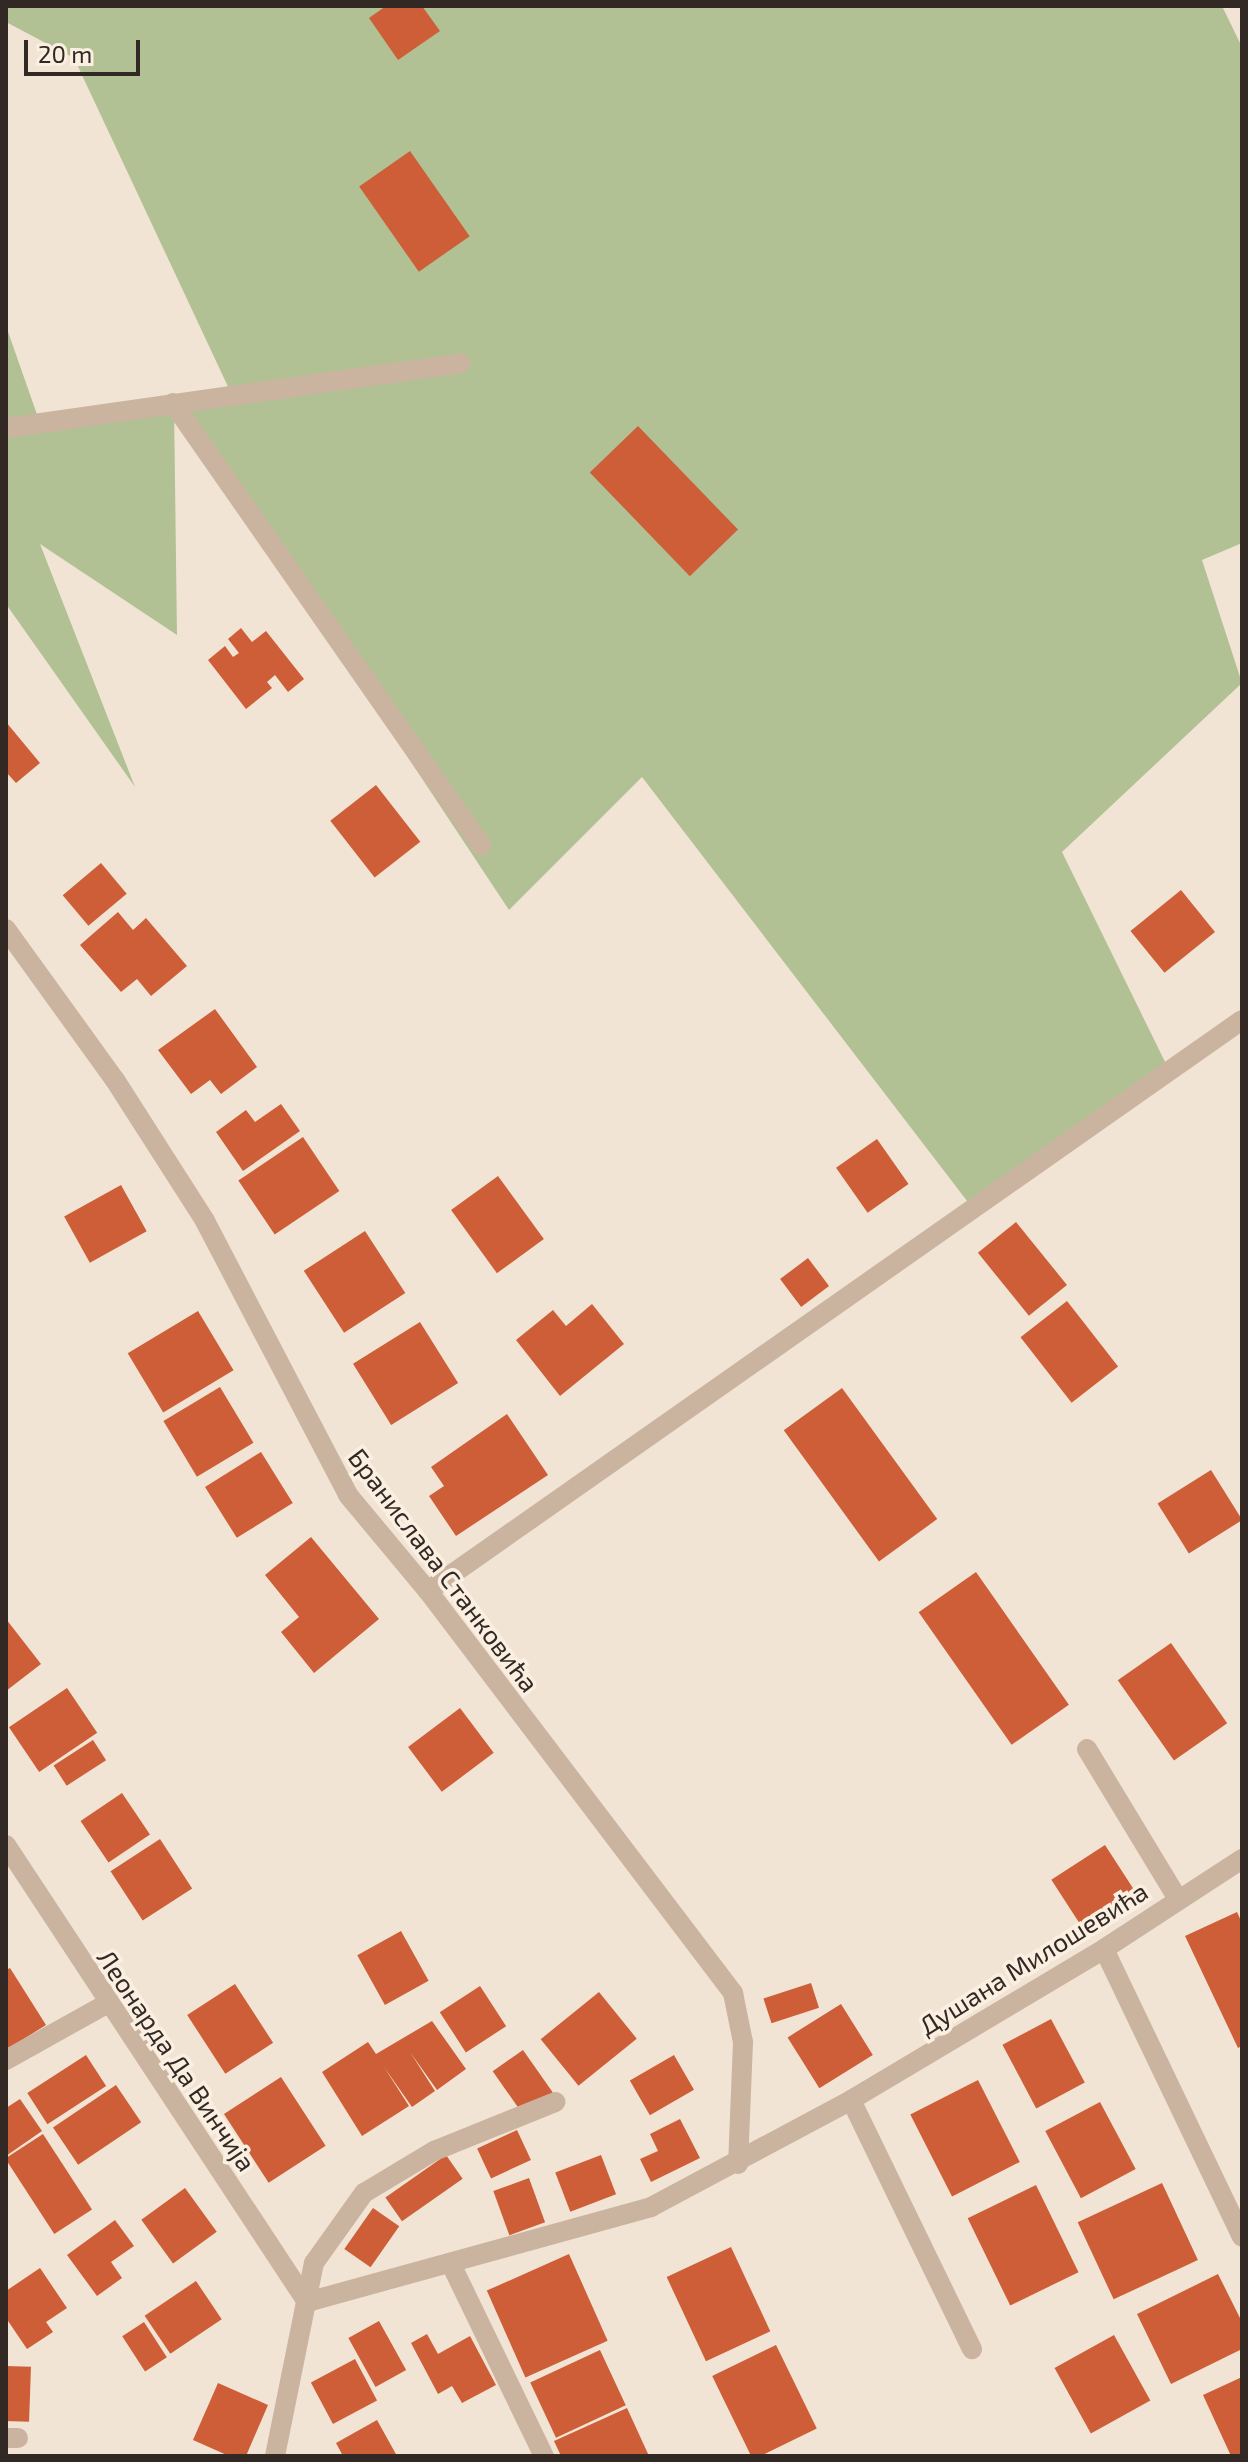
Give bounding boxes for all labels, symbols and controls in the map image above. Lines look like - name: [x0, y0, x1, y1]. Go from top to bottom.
- scale bar: [28, 24, 144, 74]
- text: 20 m: [38, 39, 92, 68]
- street label: Бранислава Станковића: [342, 1442, 546, 1698]
- street label: Душана Милошевића: [913, 1875, 1153, 2041]
- street label: Леонарда Да Винчија: [91, 1943, 263, 2177]

